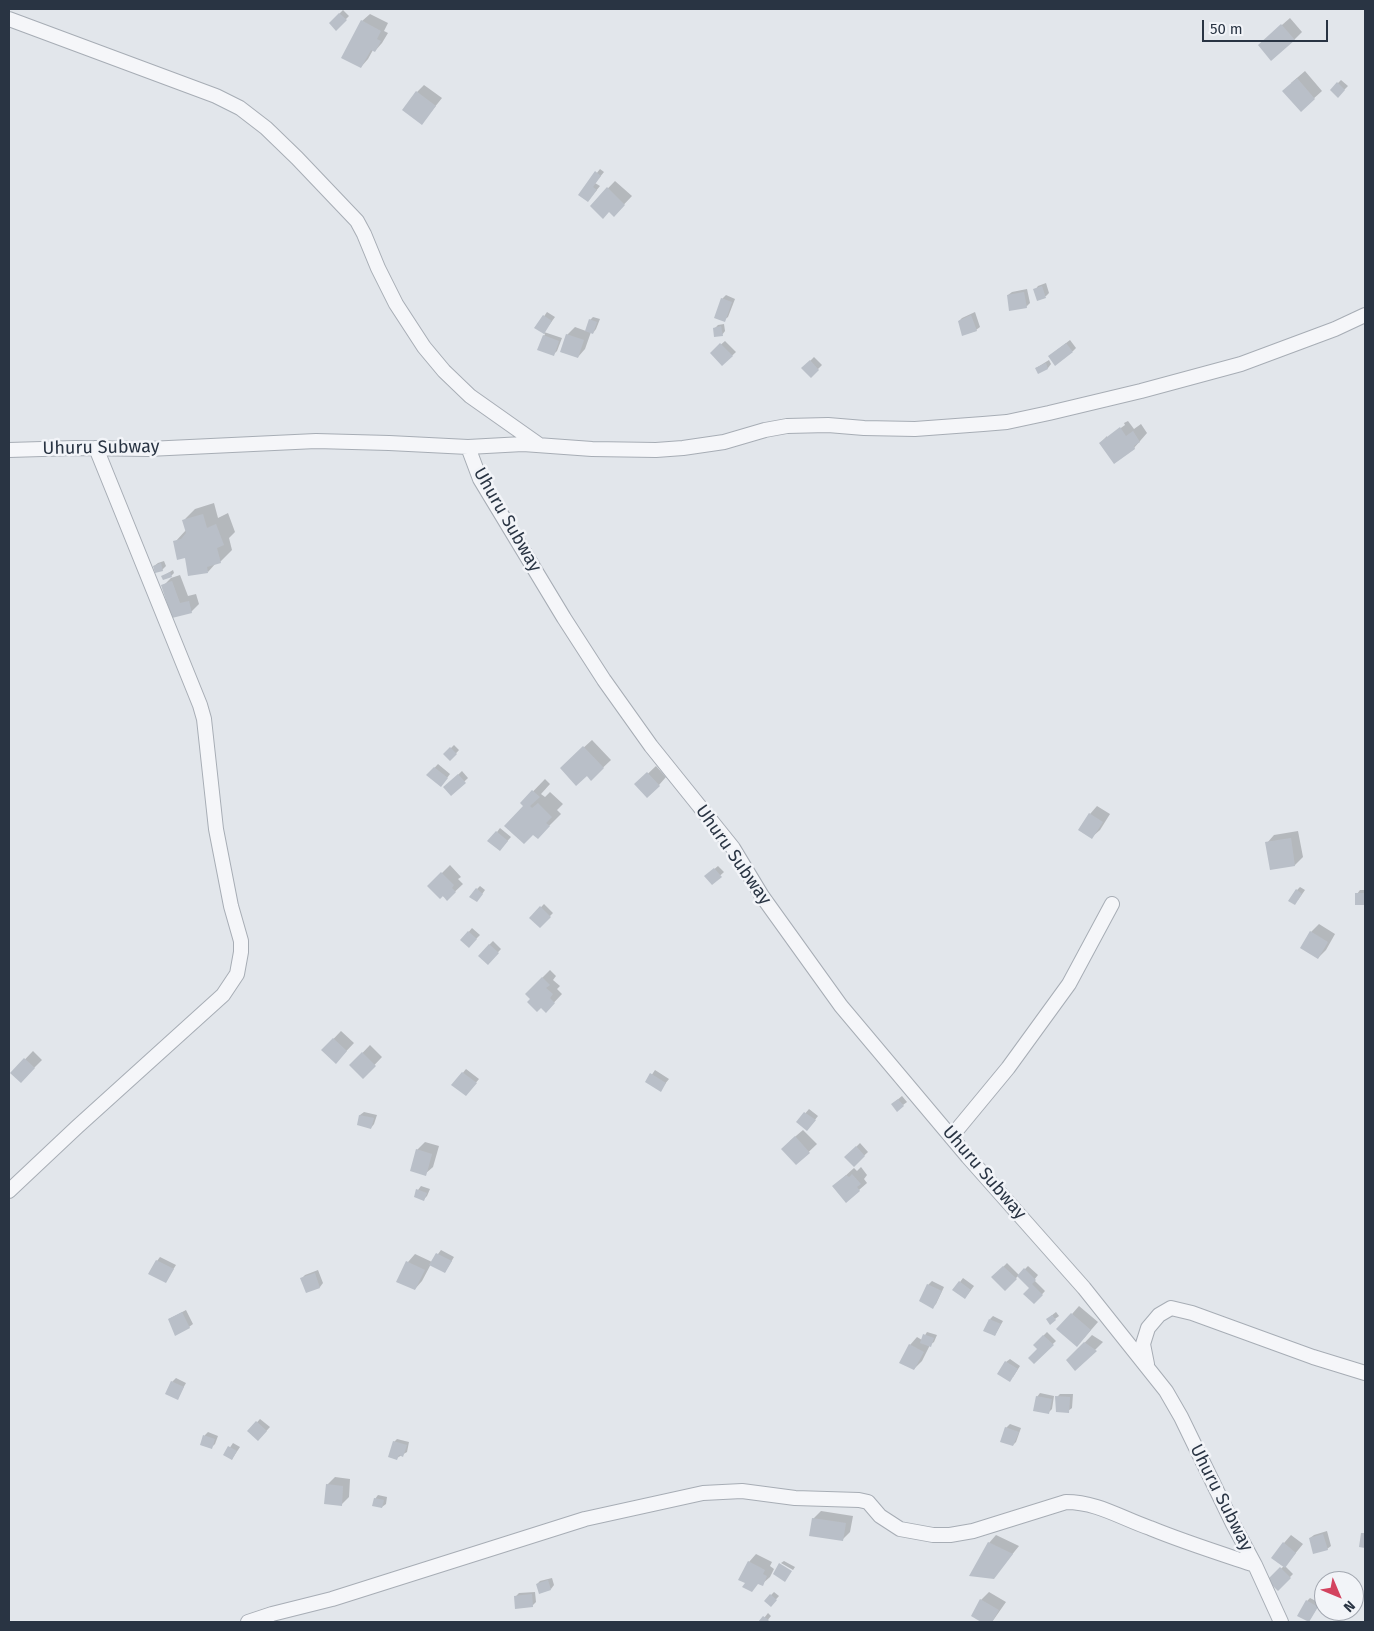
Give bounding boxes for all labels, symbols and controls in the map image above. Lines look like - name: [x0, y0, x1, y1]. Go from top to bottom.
- scale bar: [1204, 10, 1330, 42]
- text: 50 m: [1210, 20, 1243, 38]
- street label: Uhuru Subway: [42, 436, 160, 460]
- street label: Uhuru Subway: [468, 464, 546, 576]
- street label: Uhuru Subway: [691, 801, 775, 909]
- street label: Uhuru Subway: [937, 1122, 1031, 1224]
- street label: Uhuru Subway: [1185, 1441, 1257, 1555]
- north arrow: [1314, 1571, 1364, 1621]
- text: N: [1340, 1597, 1359, 1616]

